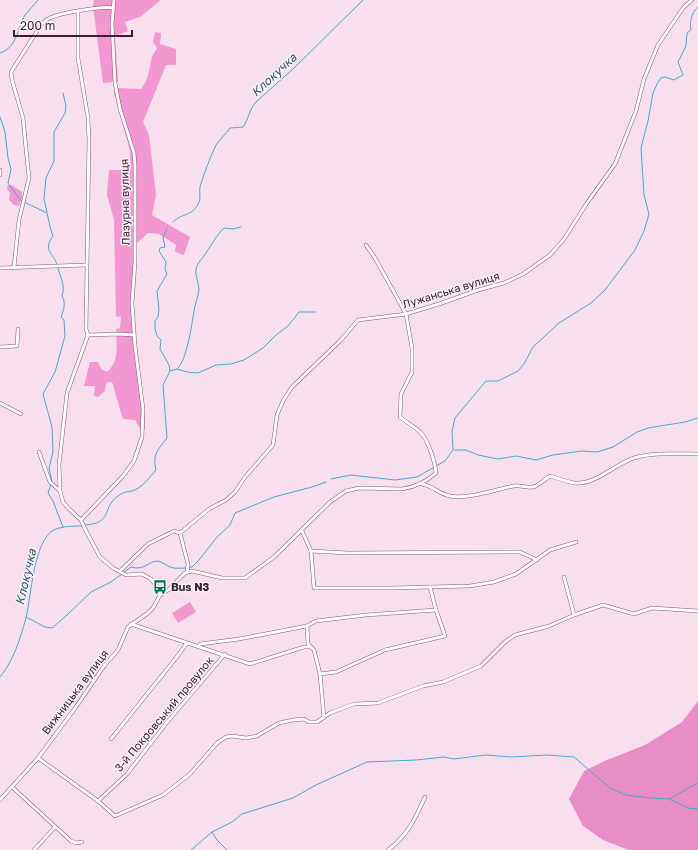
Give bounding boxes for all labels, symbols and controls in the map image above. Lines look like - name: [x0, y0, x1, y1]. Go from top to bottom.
- scale bar: [14, 12, 132, 38]
- text: 200 m: [20, 18, 55, 33]
- water label: Клокучка: [248, 49, 300, 100]
- street label: Лазурна вулиця: [117, 159, 132, 245]
- street label: Лужанська вулиця: [401, 269, 501, 311]
- water label: Клокучка: [12, 546, 39, 606]
- bus stop icon: Bus N3: [152, 579, 168, 595]
- place label: Bus N3: [171, 580, 210, 593]
- street label: Вижницька вулиця: [39, 647, 111, 736]
- street label: 3-й Покровський провулок: [112, 653, 216, 774]

